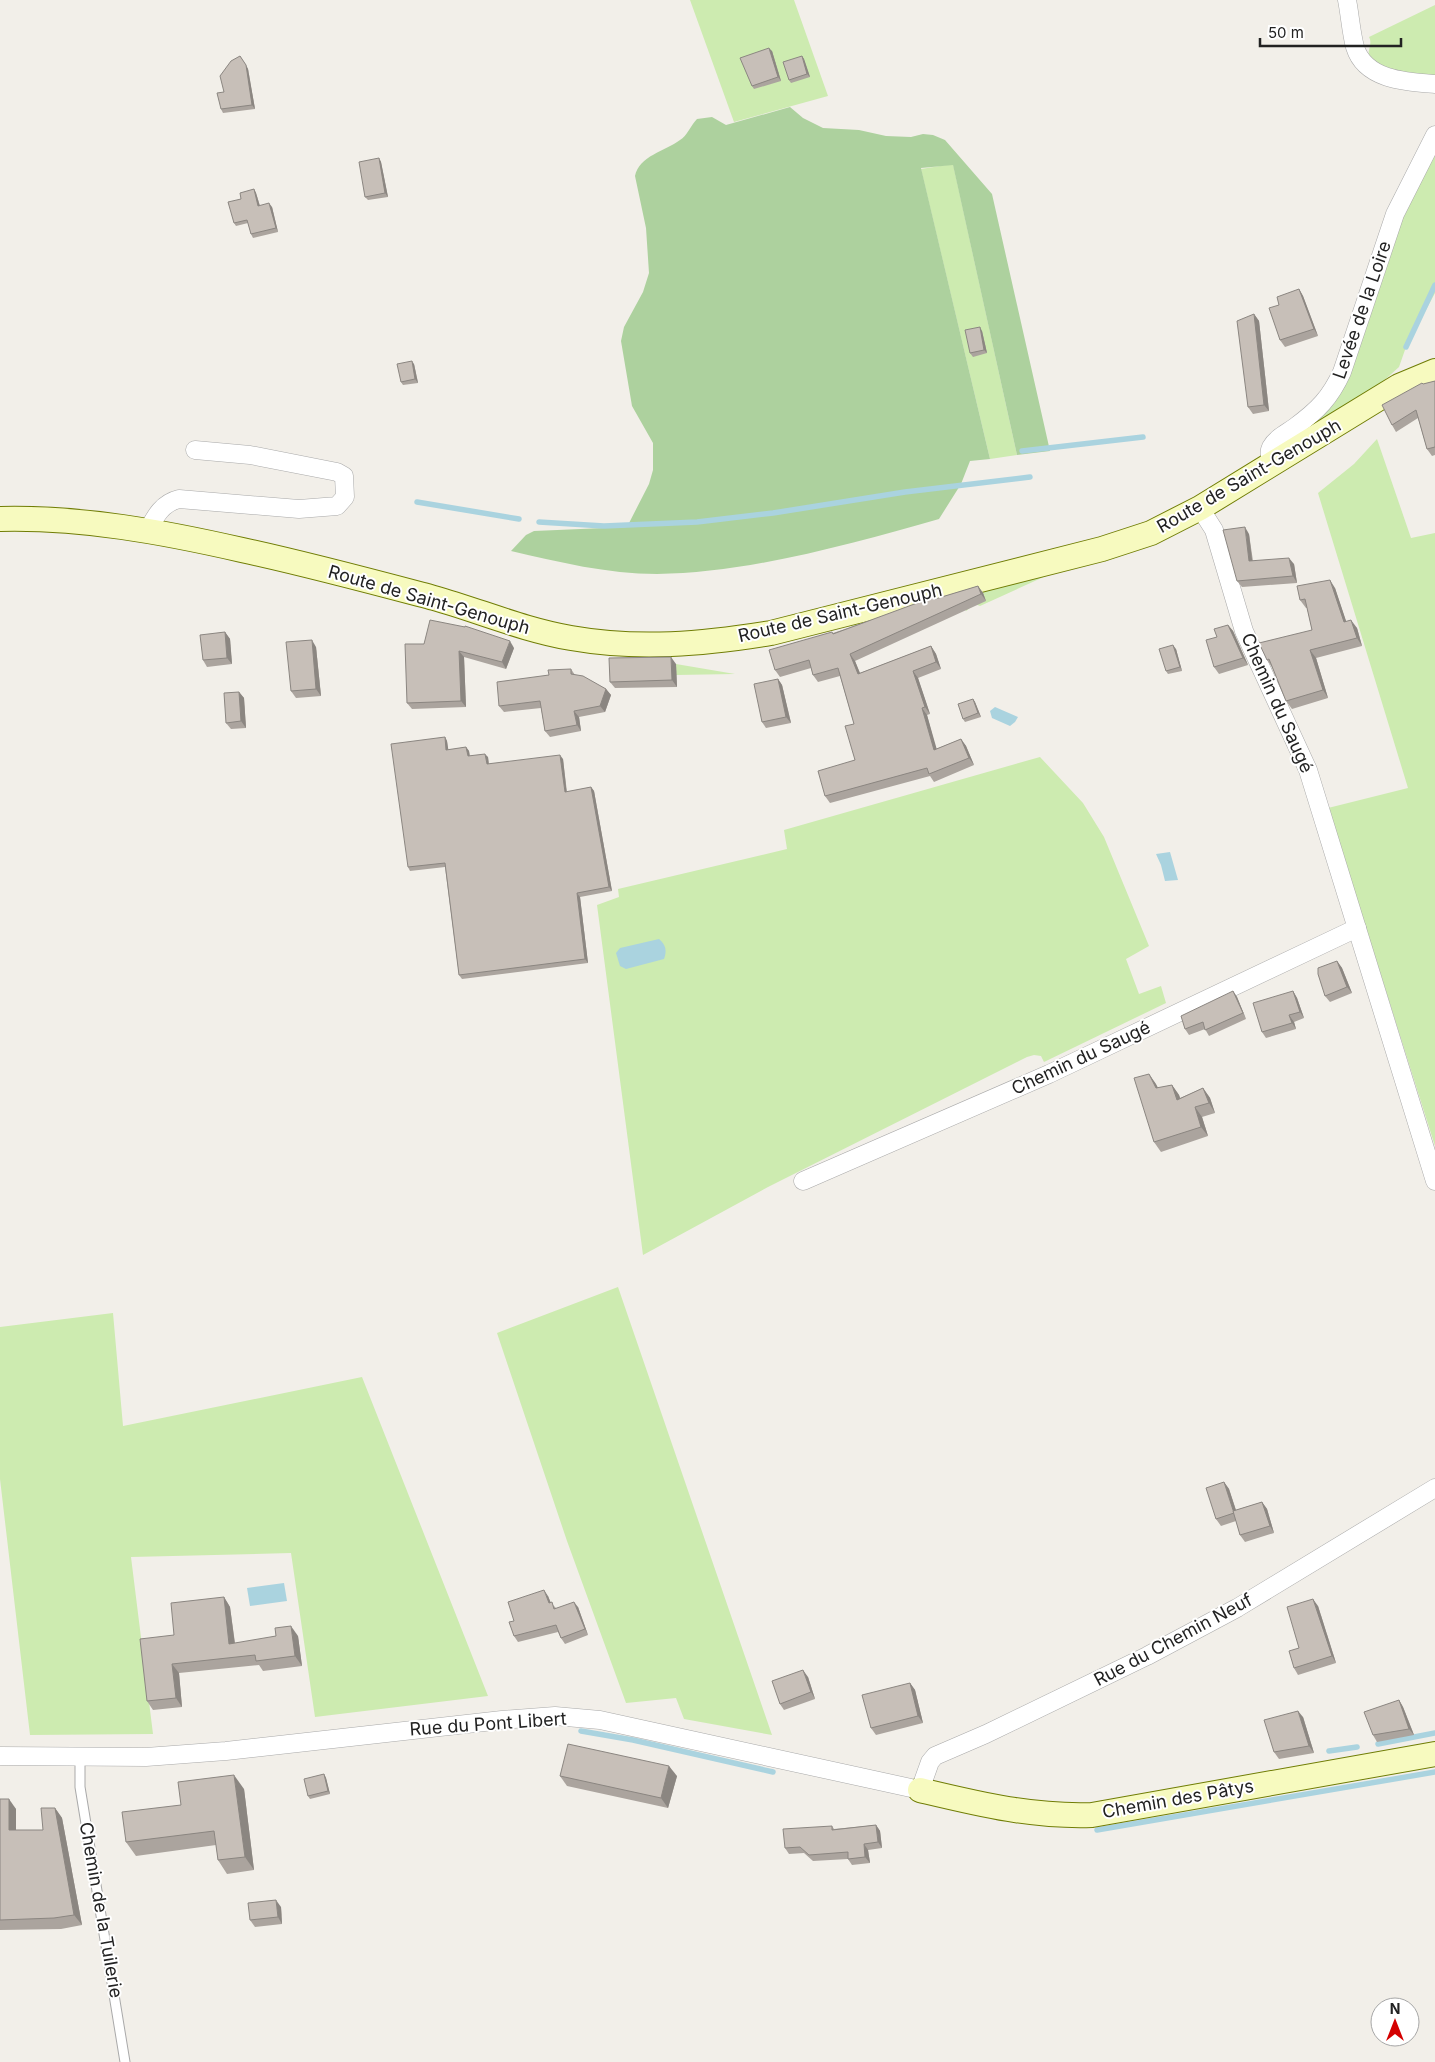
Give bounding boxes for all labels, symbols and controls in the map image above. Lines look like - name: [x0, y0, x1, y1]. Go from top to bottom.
- scale bar: [1260, 15, 1401, 47]
- text: 50 m: [1268, 23, 1304, 42]
- street label: Levée de la Loire: [1328, 238, 1395, 382]
- street label: Route de Saint-Genouph: [1153, 414, 1344, 537]
- street label: Route de Saint-Genouph: [326, 561, 532, 638]
- street label: Route de Saint-Genouph: [736, 579, 944, 646]
- street label: Chemin du Saugé: [1237, 630, 1318, 776]
- street label: Chemin du Saugé: [1008, 1016, 1154, 1099]
- street label: Rue du Chemin Neuf: [1090, 1589, 1256, 1690]
- street label: Rue du Pont Libert: [409, 1708, 567, 1739]
- street label: Chemin des Pâtys: [1100, 1775, 1255, 1822]
- street label: Chemin de la Tuilerie: [76, 1820, 127, 2000]
- north arrow: [1370, 1997, 1420, 2047]
- text: N: [1390, 2000, 1400, 2017]

